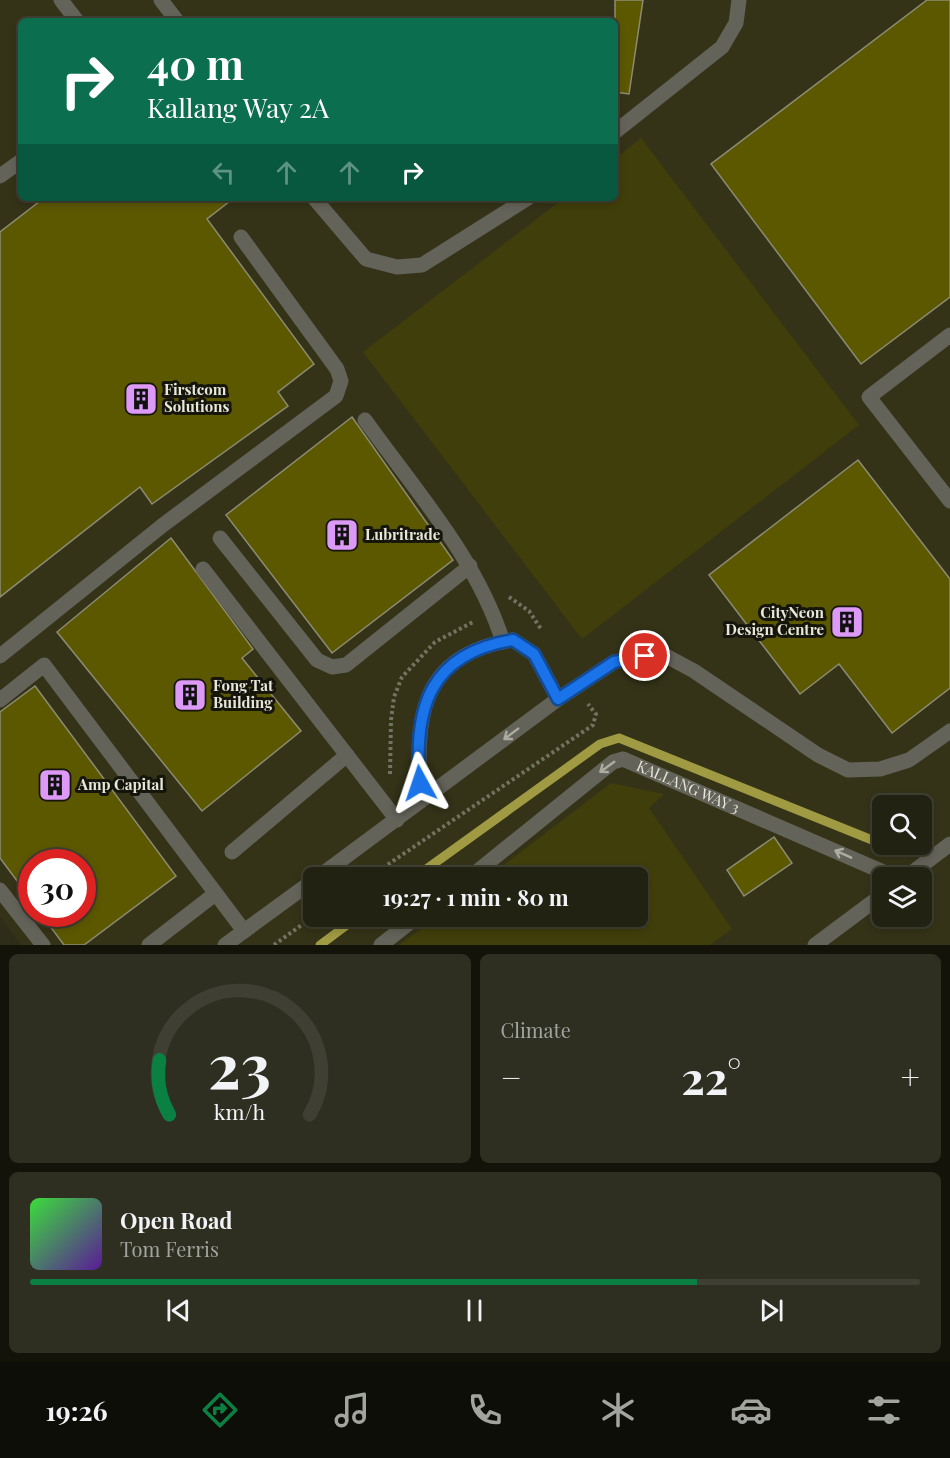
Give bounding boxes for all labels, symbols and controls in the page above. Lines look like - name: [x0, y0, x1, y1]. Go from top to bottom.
- text: 40 m: [147, 35, 244, 91]
- icon: right: [48, 42, 126, 120]
- text: Kallang Way 2A: [147, 89, 329, 125]
- icon: left: [207, 156, 240, 189]
- icon: ahead: [270, 156, 303, 189]
- icon: ahead: [333, 156, 366, 189]
- icon: right: [396, 156, 429, 189]
- place label: Firstcom Solutions: [164, 379, 230, 416]
- building icon: Firstcom Solutions: [123, 381, 159, 417]
- building icon: Lubritrade: [324, 517, 360, 553]
- place label: Lubritrade: [365, 524, 441, 544]
- place label: CityNeon Design Centre: [725, 602, 825, 639]
- building icon: CityNeon Design Centre: [829, 604, 865, 640]
- pin: [619, 630, 670, 681]
- icon: arrive: [628, 639, 661, 672]
- place label: Fong Tat Building: [213, 675, 274, 712]
- building icon: Fong Tat Building: [172, 677, 208, 713]
- one-way arrow: [503, 727, 519, 740]
- position arrow: [388, 751, 452, 815]
- street label: KALLANG WAY 3: [634, 755, 743, 817]
- one-way arrow: [600, 761, 616, 773]
- building icon: Amp Capital: [37, 767, 73, 803]
- place label: Amp Capital: [77, 774, 164, 794]
- map controls: [872, 795, 932, 927]
- button: search: [872, 795, 932, 855]
- one-way arrow: [835, 848, 853, 859]
- speed limit sign: 30: [18, 849, 96, 927]
- button: layers: [872, 867, 932, 927]
- text: 19:27 · 1 min · 80 m: [382, 882, 569, 912]
- text: Climate: [501, 1016, 571, 1043]
- text: 23: [208, 1021, 271, 1105]
- text: 22°: [681, 1046, 741, 1106]
- text: −: [501, 1054, 522, 1098]
- text: +: [901, 1054, 920, 1098]
- text: km/h: [214, 1098, 266, 1126]
- text: Open Road: [120, 1205, 232, 1235]
- text: Tom Ferris: [120, 1235, 219, 1262]
- icon: previous: [162, 1294, 195, 1327]
- icon: pause: [458, 1294, 491, 1327]
- icon: next: [755, 1294, 788, 1327]
- icon: directions: [199, 1389, 241, 1431]
- icon: music: [331, 1389, 373, 1431]
- icon: phone: [464, 1389, 506, 1431]
- icon: climate: [597, 1389, 639, 1431]
- icon: car: [730, 1389, 772, 1431]
- icon: filters: [863, 1389, 905, 1431]
- text: 19:26: [45, 1392, 108, 1428]

